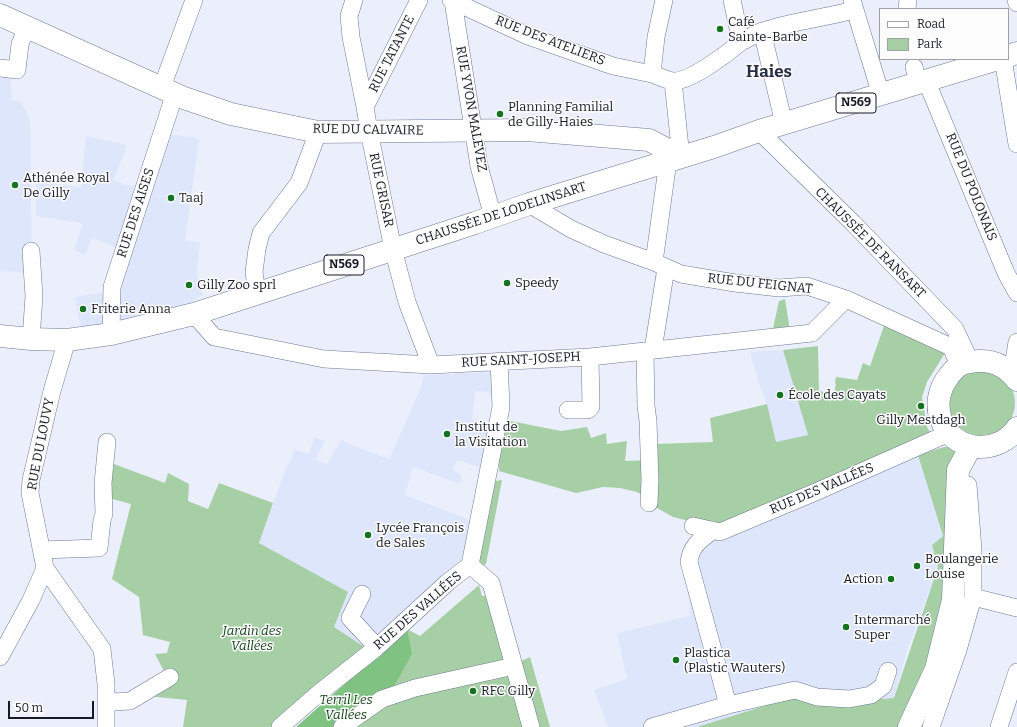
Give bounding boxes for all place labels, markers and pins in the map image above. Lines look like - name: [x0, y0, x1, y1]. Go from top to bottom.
- place label: Café Sainte-Barbe: [728, 14, 808, 45]
- marker: Café Sainte-Barbe: [715, 24, 725, 34]
- place label: Planning Familial de Gilly-Haies: [508, 99, 613, 130]
- marker: Planning Familial de Gilly-Haies: [495, 109, 505, 119]
- place label: Athénée Royal De Gilly: [23, 170, 110, 201]
- marker: Athénée Royal De Gilly: [10, 180, 20, 190]
- place label: Taaj: [179, 190, 204, 206]
- marker: Taaj: [166, 193, 176, 203]
- place label: Speedy: [515, 275, 559, 291]
- place label: Gilly Zoo sprl: [197, 277, 276, 293]
- marker: Speedy: [502, 278, 512, 288]
- marker: Gilly Zoo sprl: [184, 280, 194, 290]
- place label: Friterie Anna: [91, 301, 171, 317]
- marker: Friterie Anna: [78, 304, 88, 314]
- place label: École des Cayats: [788, 387, 886, 403]
- marker: École des Cayats: [775, 390, 785, 400]
- marker: Gilly Mestdagh: [916, 401, 926, 411]
- place label: Gilly Mestdagh: [876, 412, 966, 428]
- place label: Institut de la Visitation: [455, 419, 527, 450]
- marker: Institut de la Visitation: [442, 429, 452, 439]
- place label: Lycée François de Sales: [376, 520, 464, 551]
- marker: Lycée François de Sales: [363, 530, 373, 540]
- place label: Boulangerie Louise: [925, 551, 998, 582]
- marker: Boulangerie Louise: [912, 561, 922, 571]
- place label: Action: [843, 571, 883, 587]
- marker: Action: [886, 574, 896, 584]
- place label: Intermarché Super: [854, 612, 931, 643]
- marker: Intermarché Super: [841, 622, 851, 632]
- place label: Plastica (Plastic Wauters): [684, 645, 785, 676]
- marker: Plastica (Plastic Wauters): [671, 655, 681, 665]
- place label: RFC Gilly: [481, 683, 535, 699]
- marker: RFC Gilly: [468, 686, 478, 696]

